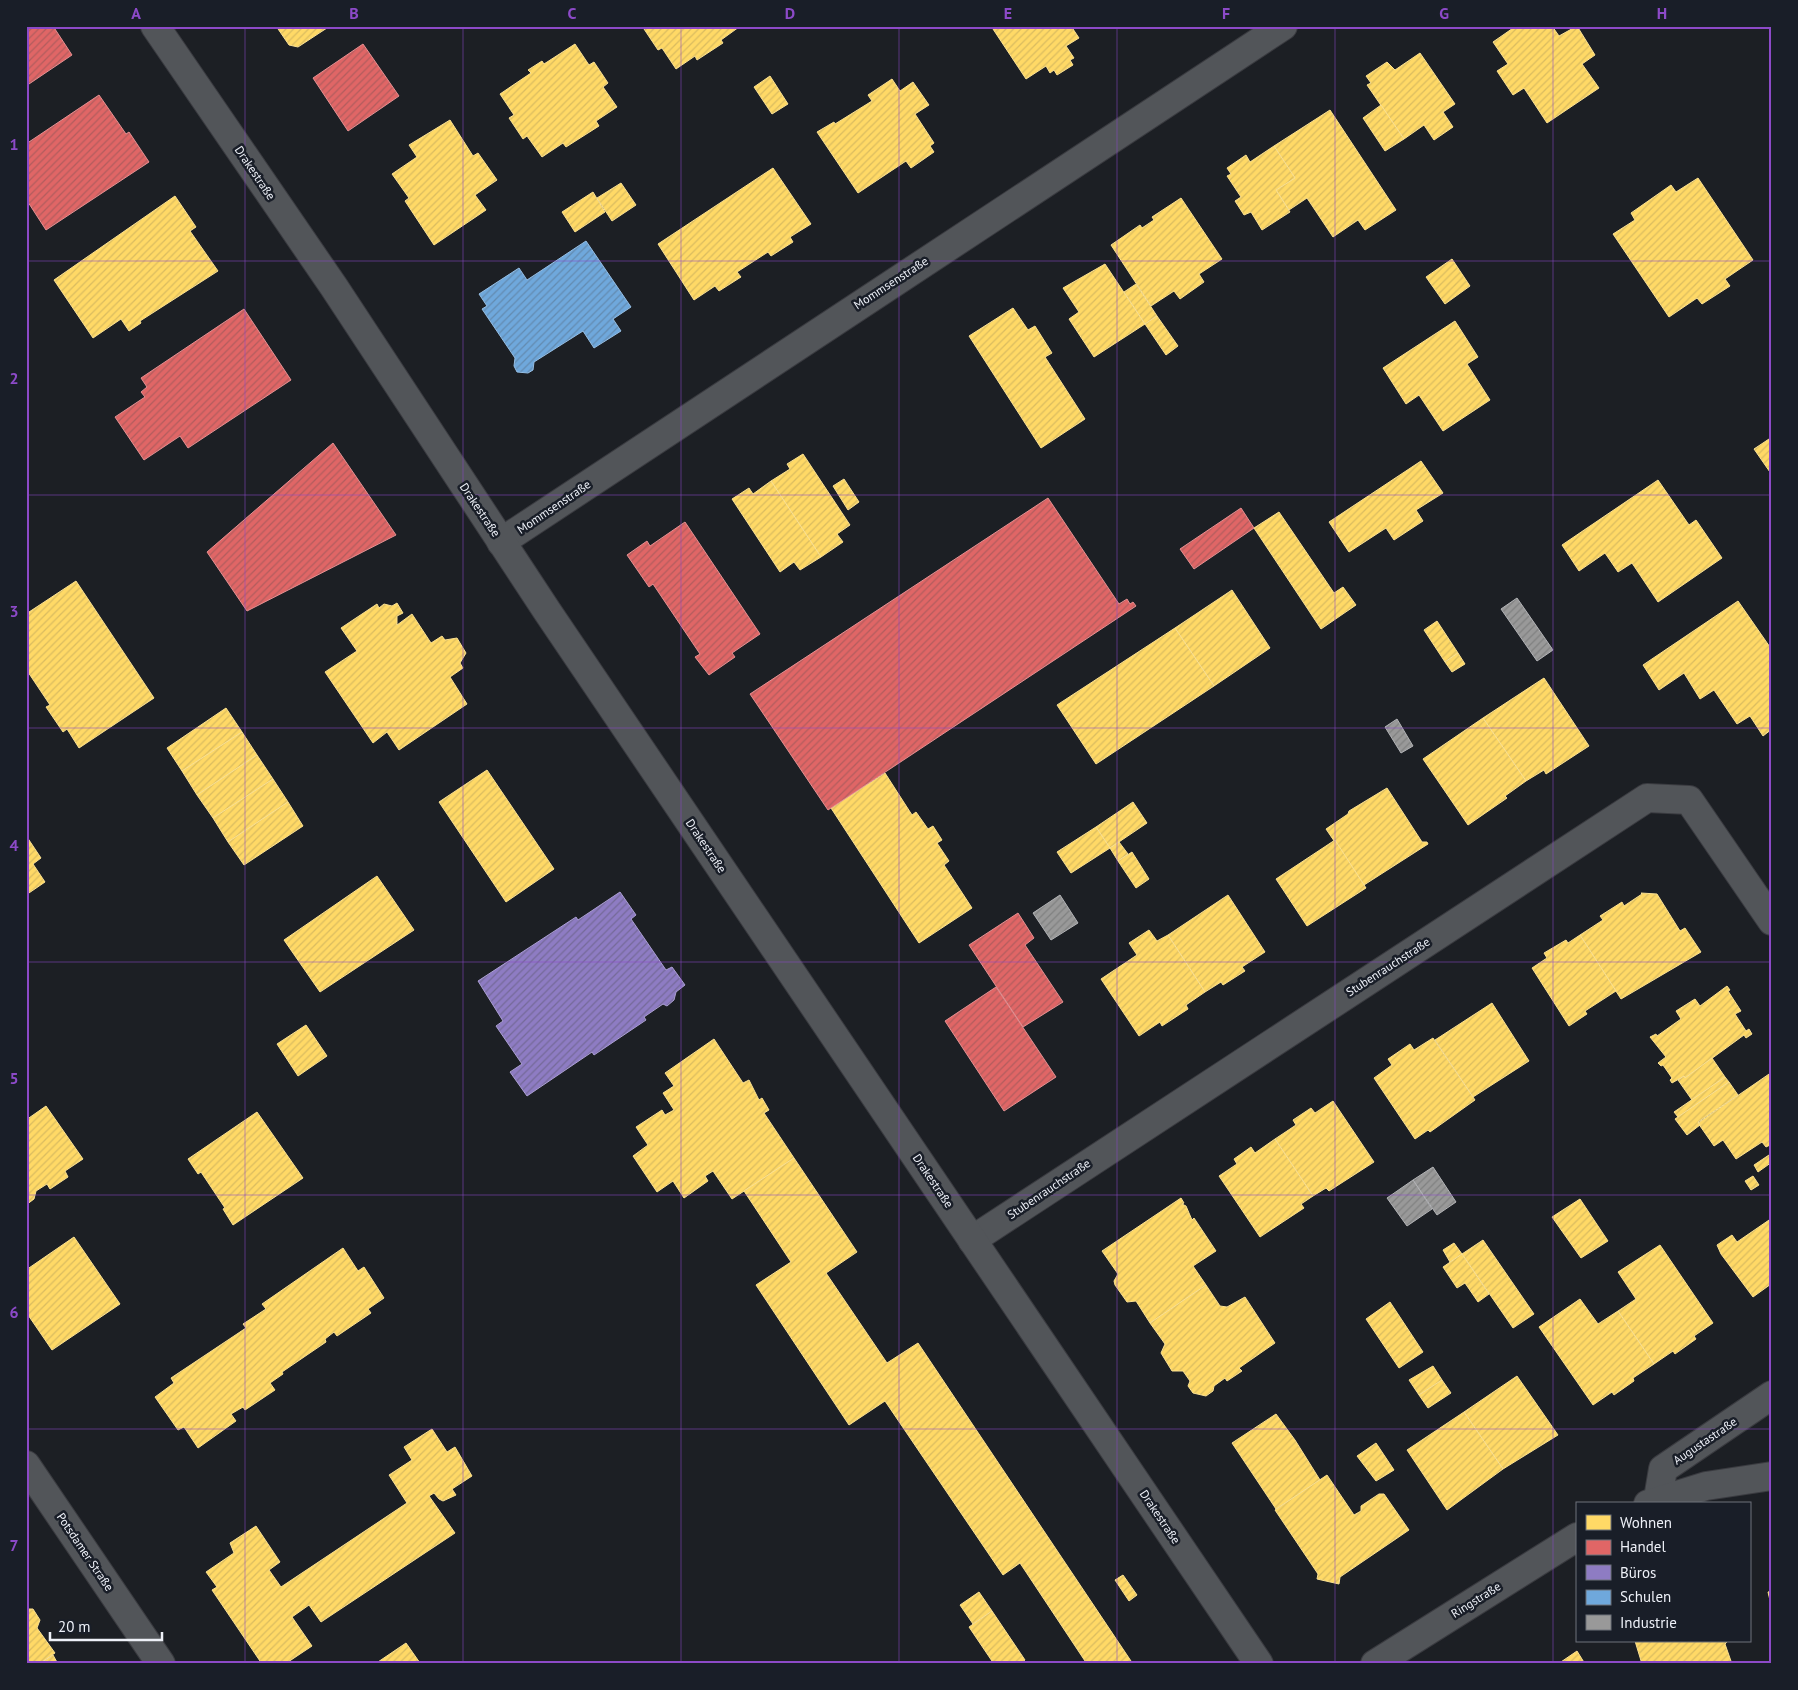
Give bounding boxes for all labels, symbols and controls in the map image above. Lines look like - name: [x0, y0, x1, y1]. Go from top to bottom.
- text: A: [131, 3, 141, 23]
- text: B: [349, 3, 359, 23]
- text: C: [568, 3, 577, 23]
- text: D: [785, 3, 795, 23]
- text: E: [1004, 3, 1012, 23]
- text: F: [1222, 3, 1230, 23]
- text: G: [1439, 3, 1449, 23]
- text: H: [1657, 3, 1667, 23]
- text: 1: [9, 134, 19, 154]
- street label: Drakestraße: [232, 143, 279, 203]
- street label: Mommsenstraße: [851, 253, 931, 312]
- text: 2: [9, 368, 19, 388]
- street label: Mommsenstraße: [514, 476, 593, 537]
- street label: Drakestraße: [457, 480, 504, 540]
- text: 3: [9, 601, 19, 621]
- street label: Drakestraße: [683, 816, 730, 876]
- text: 4: [9, 835, 19, 855]
- street label: Stubenrauchstraße: [1343, 934, 1432, 999]
- text: 5: [9, 1068, 19, 1088]
- street label: Drakestraße: [910, 1151, 957, 1211]
- street label: Stubenrauchstraße: [1004, 1155, 1093, 1222]
- text: 6: [9, 1302, 19, 1322]
- street label: Augustastraße: [1670, 1414, 1740, 1467]
- street label: Drakestraße: [1137, 1487, 1184, 1547]
- legend: [1576, 1502, 1750, 1642]
- street label: Potsdamer Straße: [54, 1510, 117, 1594]
- text: Wohnen: [1620, 1513, 1672, 1532]
- text: 7: [9, 1535, 19, 1555]
- text: Handel: [1620, 1537, 1666, 1556]
- text: Büros: [1620, 1563, 1656, 1582]
- street label: Ringstraße: [1448, 1578, 1503, 1621]
- text: Schulen: [1620, 1587, 1671, 1606]
- scale bar: [50, 1610, 162, 1642]
- text: Industrie: [1620, 1613, 1677, 1632]
- text: 20 m: [58, 1617, 91, 1636]

